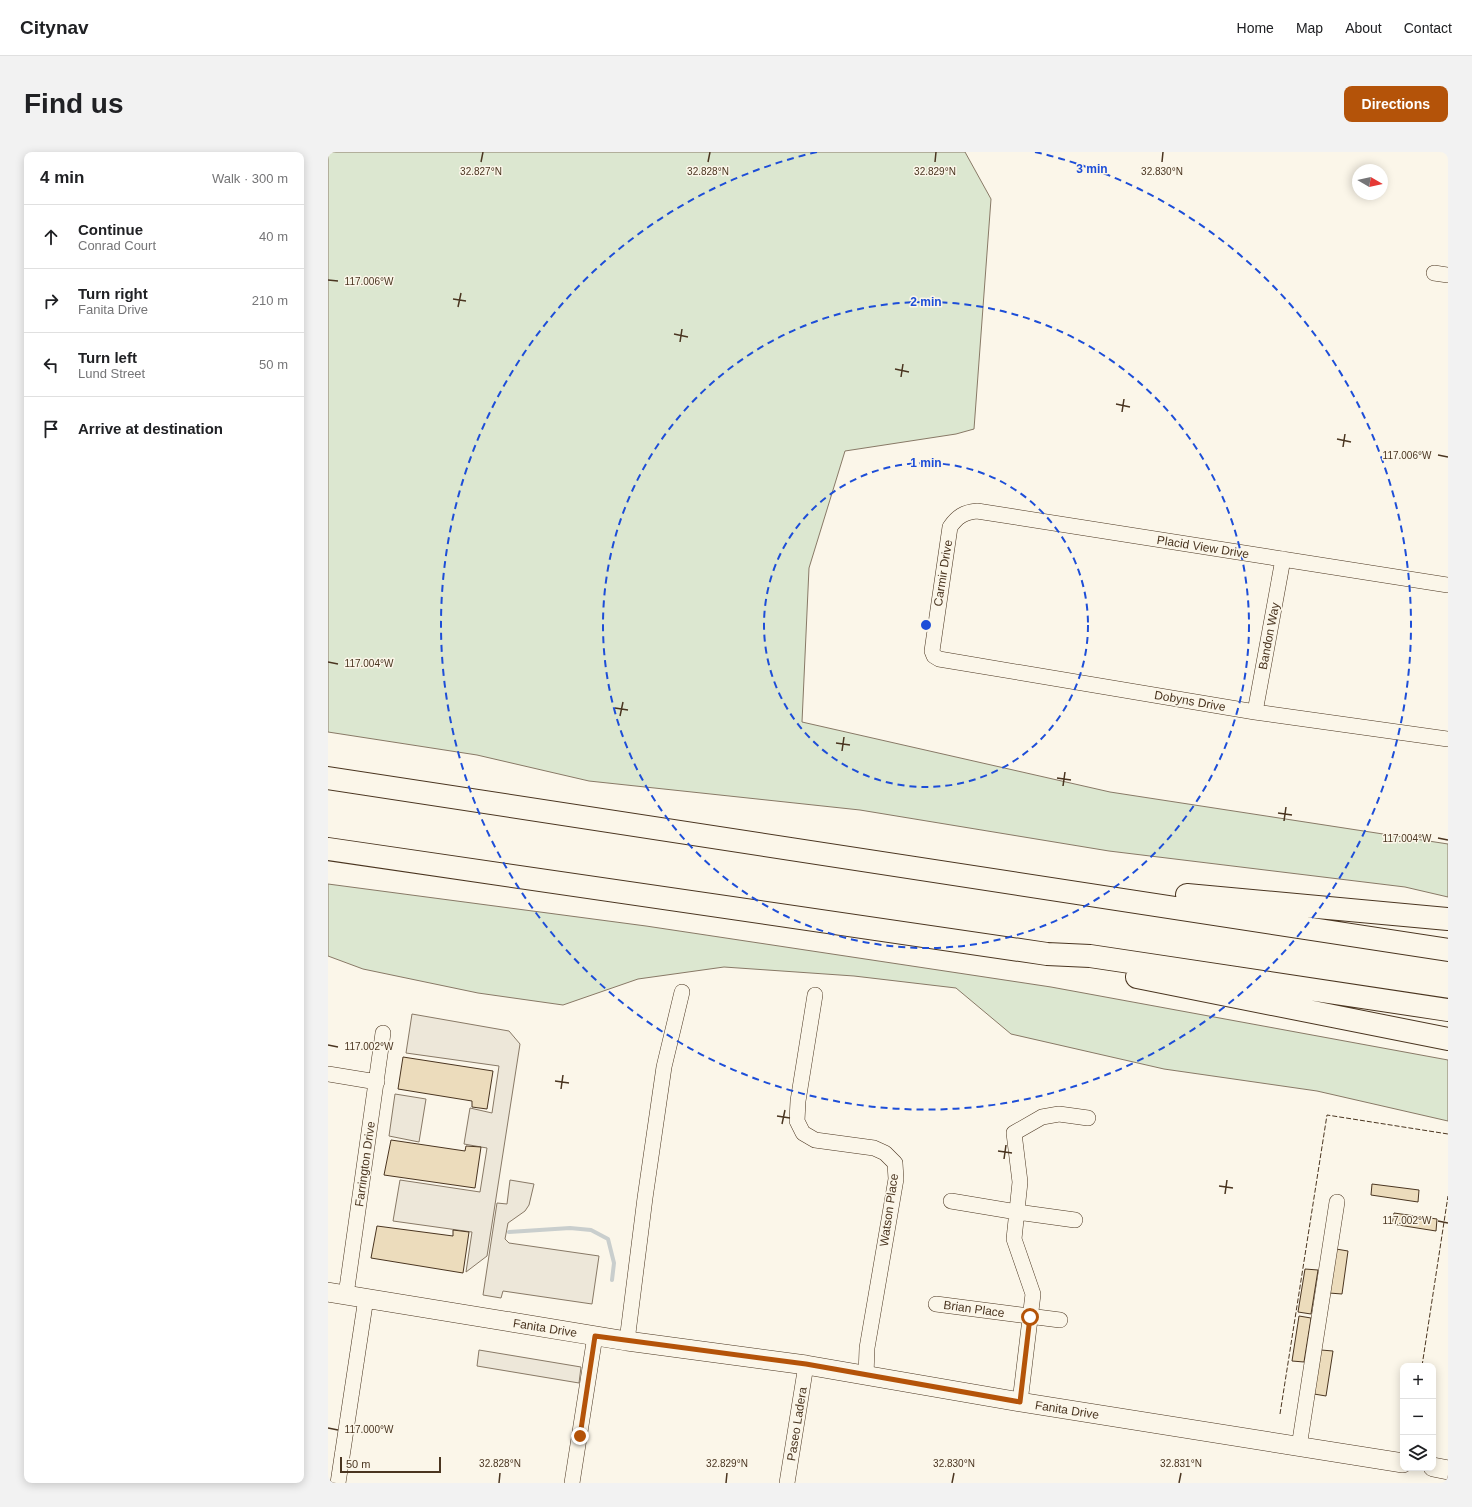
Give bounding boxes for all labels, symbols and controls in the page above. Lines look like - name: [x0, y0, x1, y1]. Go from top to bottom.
- text: Citynav: [20, 17, 89, 38]
- text: Home: [1237, 20, 1274, 36]
- text: Map: [1296, 20, 1323, 36]
- text: About: [1345, 20, 1382, 36]
- text: Contact: [1404, 20, 1452, 36]
- button: Directions: [1344, 86, 1448, 122]
- text: Find us: [24, 88, 124, 119]
- text: 3 min: [1076, 162, 1108, 176]
- north arrow: [1352, 164, 1388, 200]
- text: 32.827°N: [460, 166, 502, 177]
- text: 32.828°N: [687, 166, 729, 177]
- text: 32.829°N: [914, 166, 956, 177]
- text: 32.830°N: [1141, 166, 1183, 177]
- text: 4 min: [40, 168, 84, 187]
- text: Walk · 300 m: [212, 171, 288, 186]
- text: Continue: [78, 221, 143, 238]
- icon: ahead: [40, 226, 62, 248]
- text: 40 m: [259, 229, 288, 244]
- text: Conrad Court: [78, 238, 156, 253]
- text: 117.006°W: [345, 276, 394, 287]
- text: Turn right: [78, 285, 148, 302]
- icon: right: [40, 290, 62, 312]
- text: 210 m: [252, 293, 288, 308]
- text: 2 min: [910, 295, 942, 309]
- text: Fanita Drive: [78, 302, 148, 317]
- text: Turn left: [78, 349, 137, 366]
- icon: left: [40, 354, 62, 376]
- text: 50 m: [259, 357, 288, 372]
- text: Lund Street: [78, 366, 145, 381]
- icon: arrive: [40, 418, 62, 440]
- text: Arrive at destination: [78, 420, 223, 437]
- text: 117.006°W: [1383, 450, 1432, 461]
- text: 1 min: [910, 456, 942, 470]
- street label: Placid View Drive: [1156, 533, 1250, 561]
- street label: Carmir Drive: [931, 538, 955, 607]
- street label: Bandon Way: [1256, 601, 1282, 671]
- centre of rings: [919, 618, 933, 632]
- text: 117.004°W: [345, 658, 394, 669]
- street label: Dobyns Drive: [1153, 688, 1227, 714]
- text: 117.004°W: [1383, 833, 1432, 844]
- text: 117.002°W: [345, 1041, 394, 1052]
- street label: Farrington Drive: [352, 1120, 378, 1208]
- street label: Watson Place: [877, 1172, 901, 1247]
- text: 117.002°W: [1383, 1215, 1432, 1226]
- street label: Brian Place: [943, 1298, 1006, 1320]
- route start: [1021, 1308, 1039, 1326]
- street label: Fanita Drive: [512, 1316, 578, 1340]
- map controls: [1400, 1363, 1436, 1471]
- button: +: [1400, 1363, 1436, 1399]
- street label: Paseo Ladera: [784, 1386, 810, 1462]
- street label: Fanita Drive: [1034, 1398, 1100, 1422]
- button: −: [1400, 1399, 1436, 1435]
- text: 117.000°W: [345, 1424, 394, 1435]
- route end: [571, 1427, 589, 1445]
- button: layers: [1400, 1435, 1436, 1471]
- scale bar: [340, 1455, 441, 1474]
- text: 50 m: [346, 1458, 370, 1470]
- text: 32.828°N: [479, 1458, 521, 1469]
- text: 32.829°N: [706, 1458, 748, 1469]
- text: 32.830°N: [933, 1458, 975, 1469]
- text: 32.831°N: [1160, 1458, 1202, 1469]

